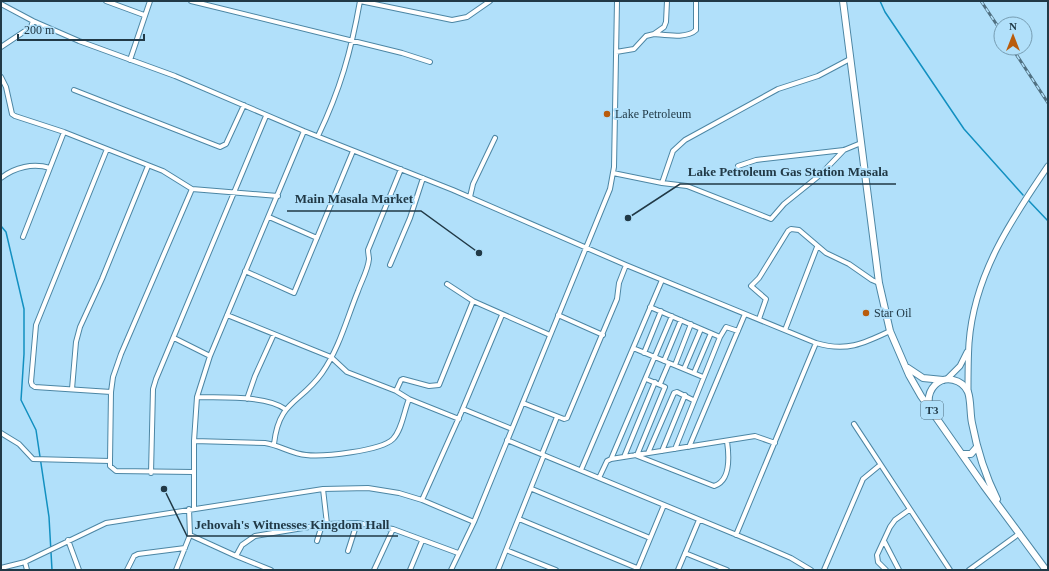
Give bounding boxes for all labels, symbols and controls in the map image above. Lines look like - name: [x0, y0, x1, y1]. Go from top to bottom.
- scale bar: [18, 16, 144, 42]
- north arrow: [993, 16, 1033, 56]
- text: N: [1009, 20, 1017, 32]
- text: 200 m: [24, 23, 55, 37]
- place label: Lake Petroleum: [615, 107, 692, 121]
- marker: Lake Petroleum: [602, 109, 612, 119]
- callout: Lake Petroleum Gas Station Masala: [680, 159, 896, 184]
- text: Lake Petroleum Gas Station Masala: [688, 164, 889, 179]
- callout: Main Masala Market: [287, 186, 421, 211]
- text: Main Masala Market: [295, 191, 414, 206]
- place label: Star Oil: [874, 306, 912, 320]
- marker: Star Oil: [861, 308, 871, 318]
- road number: T3: [921, 401, 943, 419]
- callout: Jehovah's Witnesses Kingdom Hall: [187, 511, 398, 536]
- text: Jehovah's Witnesses Kingdom Hall: [195, 517, 390, 532]

